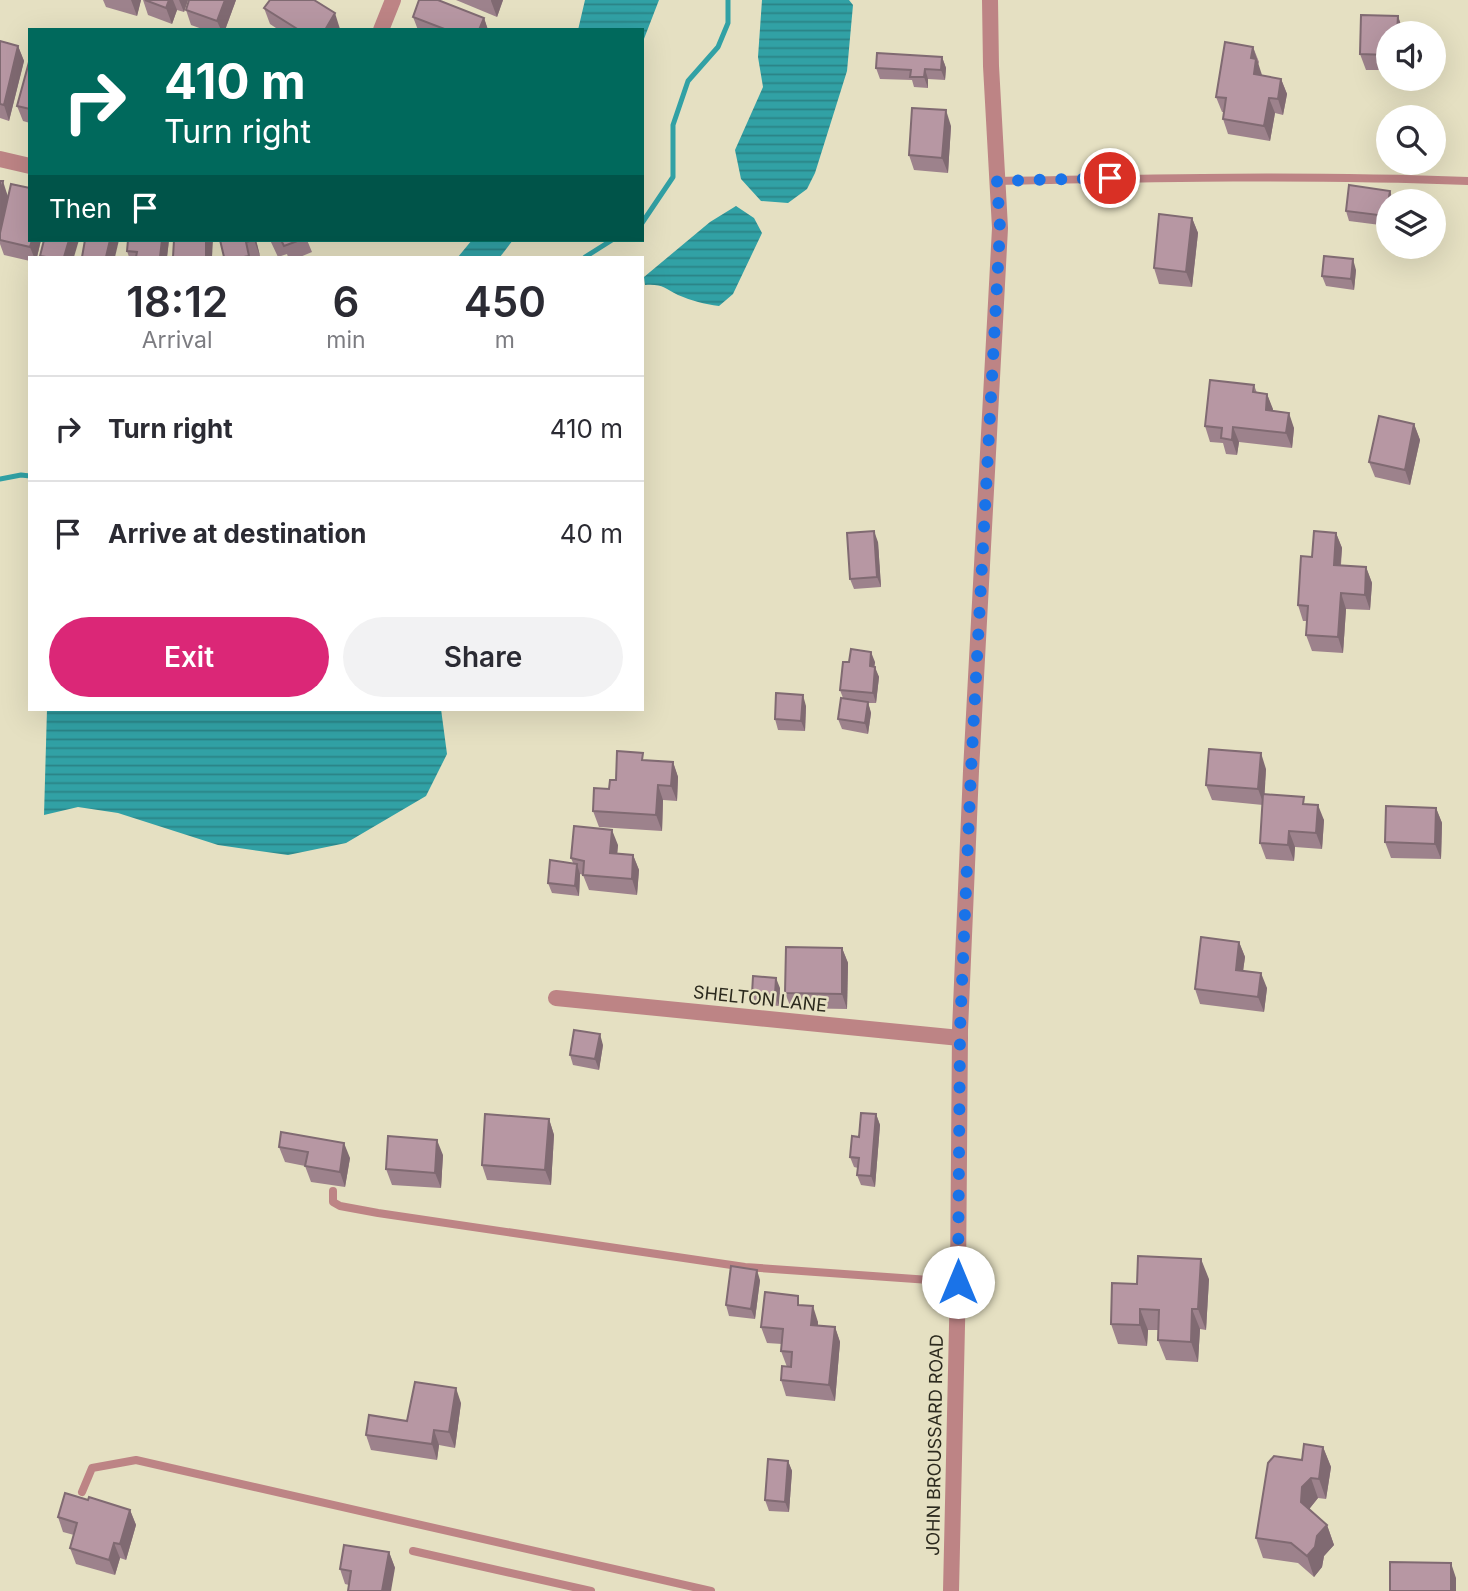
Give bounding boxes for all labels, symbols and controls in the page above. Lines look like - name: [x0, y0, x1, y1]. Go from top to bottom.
- map controls: [1376, 21, 1446, 259]
- button: sound: [1376, 21, 1446, 91]
- text: 410 m: [164, 52, 306, 111]
- icon: right: [49, 56, 140, 147]
- button: search: [1376, 105, 1446, 175]
- text: Turn right: [164, 112, 311, 151]
- pin: [1080, 148, 1140, 208]
- icon: arrive: [1091, 159, 1129, 197]
- icon: arrive: [126, 189, 164, 227]
- button: layers: [1376, 189, 1446, 259]
- text: Then: [49, 193, 112, 224]
- text: 18:12: [126, 276, 228, 327]
- text: 6: [333, 276, 359, 327]
- text: 450: [464, 276, 546, 327]
- text: Arrival: [142, 326, 213, 354]
- text: min: [326, 326, 366, 354]
- text: m: [495, 326, 515, 354]
- icon: right: [49, 410, 87, 448]
- text: Turn right: [108, 413, 233, 444]
- text: 410 m: [550, 413, 623, 444]
- icon: arrive: [49, 515, 87, 553]
- text: Arrive at destination: [108, 518, 367, 549]
- text: 40 m: [560, 518, 623, 549]
- button: Exit: [49, 617, 329, 697]
- button: Share: [343, 617, 623, 697]
- street label: SHELTON LANE: [692, 981, 828, 1016]
- position arrow: [921, 1245, 995, 1319]
- street label: JOHN BROUSSARD ROAD: [922, 1334, 947, 1556]

